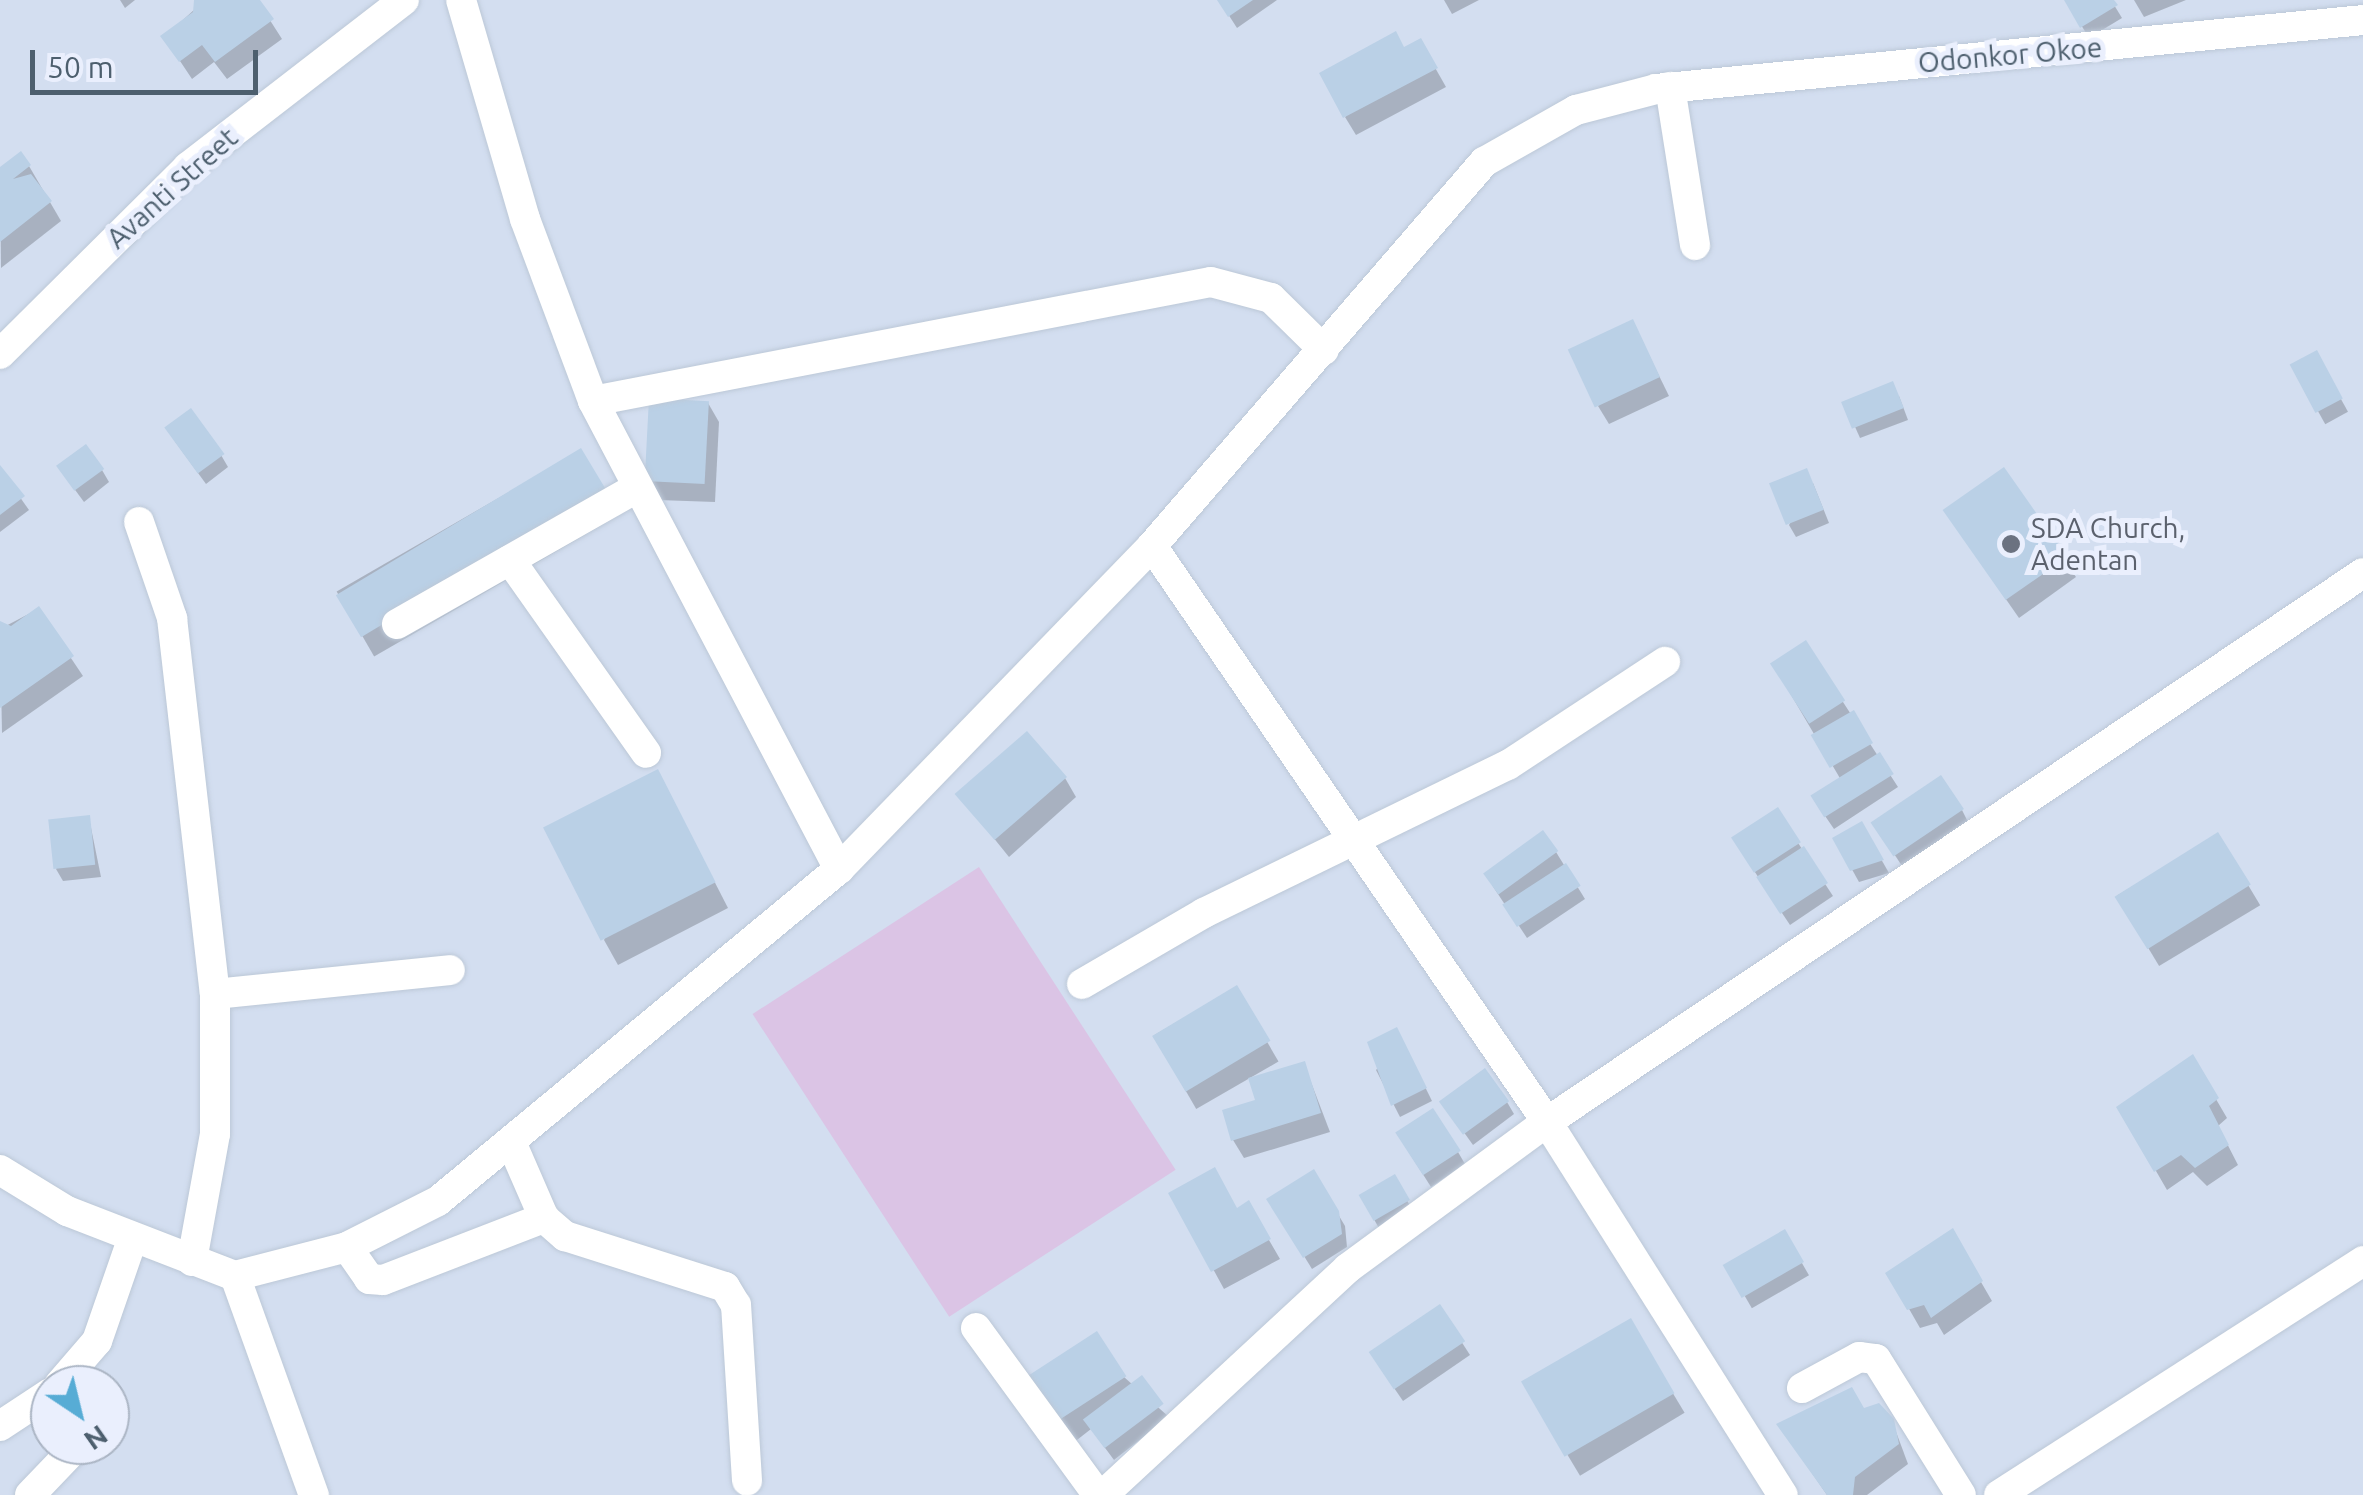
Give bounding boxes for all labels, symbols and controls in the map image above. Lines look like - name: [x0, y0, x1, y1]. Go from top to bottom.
- scale bar: [35, 30, 262, 92]
- street label: Odonkor Okoe: [1917, 30, 2103, 80]
- text: 50 m: [47, 50, 114, 84]
- street label: Avanti Street: [100, 121, 244, 255]
- place label: SDA Church, Adentan: [2031, 511, 2185, 577]
- marker: SDA Church, Adentan: [2000, 533, 2022, 555]
- north arrow: [30, 1365, 130, 1465]
- text: N: [79, 1420, 114, 1457]

